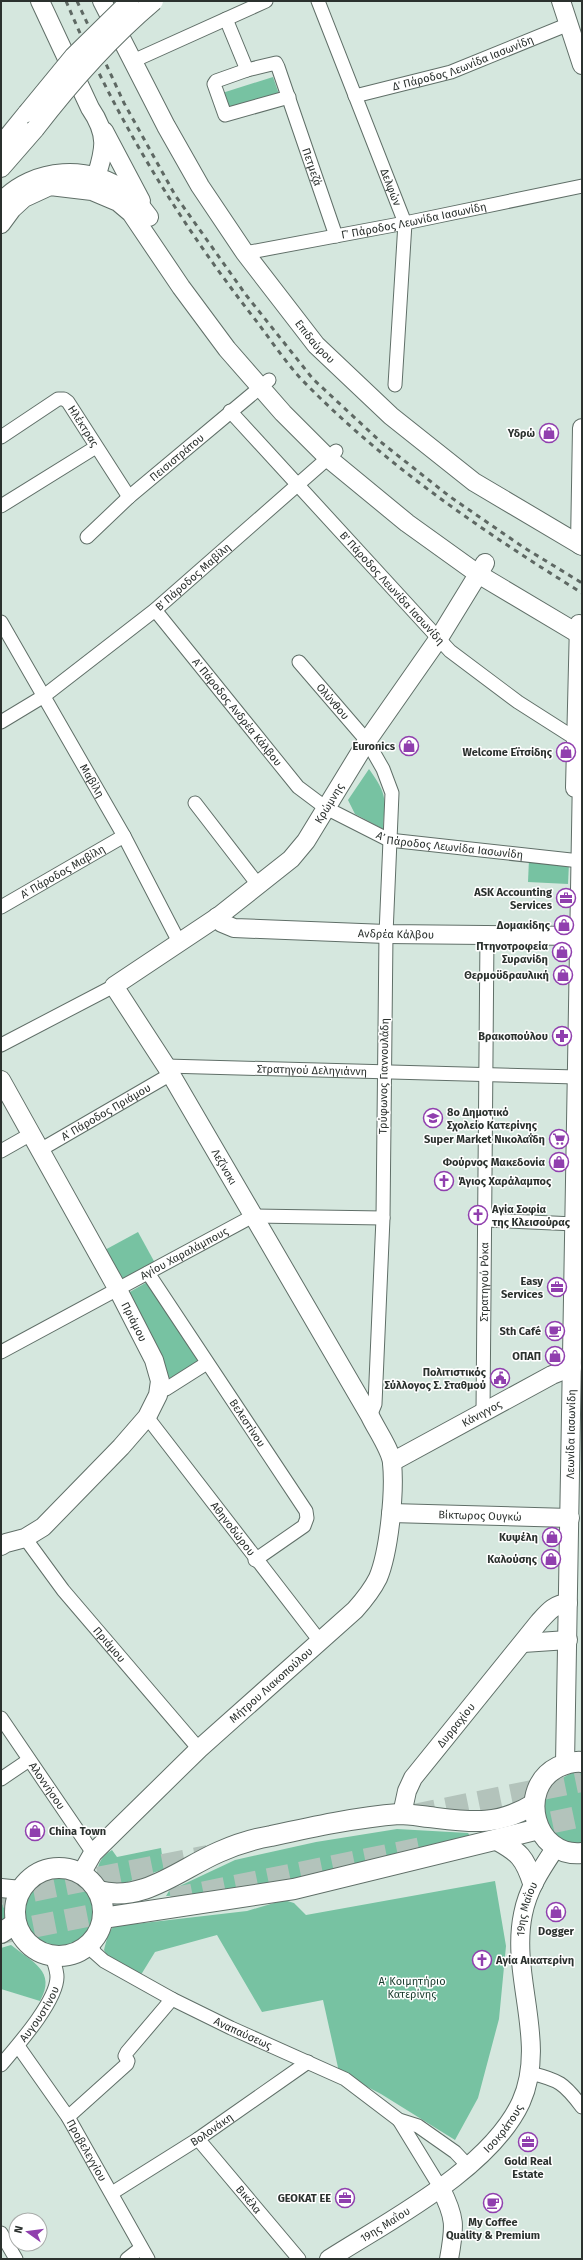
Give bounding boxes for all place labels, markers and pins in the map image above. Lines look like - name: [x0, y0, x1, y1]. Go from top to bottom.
- shop icon: Υδρώ: [538, 422, 560, 444]
- place label: Υδρώ: [507, 427, 535, 440]
- shop icon: Euronics: [398, 735, 420, 757]
- place label: Euronics: [353, 740, 396, 753]
- shop icon: Welcome Eϊτσίδης: [555, 741, 577, 763]
- place label: Welcome Eϊτσίδης: [462, 746, 553, 759]
- place label: ASK Accounting Services: [473, 886, 553, 912]
- office icon: ASK Accounting Services: [555, 887, 577, 909]
- shop icon: Δομακίδης: [553, 914, 575, 936]
- place label: Δομακίδης: [496, 919, 551, 932]
- place label: Πτηνοτροφεία Συρανίδη: [476, 940, 548, 966]
- shop icon: Πτηνοτροφεία Συρανίδη: [551, 941, 573, 963]
- shop icon: Θερμοϋδραυλική: [552, 964, 574, 986]
- place label: Θερμοϋδραυλική: [464, 969, 549, 982]
- pharmacy icon: Βρακοπούλου: [551, 1025, 573, 1047]
- place label: Βρακοπούλου: [478, 1030, 548, 1043]
- place label: 8ο Δημοτικό Σχολείο Κατερίνης: [447, 1106, 538, 1132]
- school or university icon: 8ο Δημοτικό Σχολείο Κατερίνης: [422, 1107, 444, 1129]
- supermarket icon: Super Market Νικολαΐδη: [548, 1128, 570, 1150]
- place label: Super Market Νικολαΐδη: [424, 1132, 545, 1146]
- shop icon: Φούρνος Μακεδονία: [548, 1151, 570, 1173]
- place label: Φούρνος Μακεδονία: [443, 1156, 545, 1169]
- church icon: Άγιος Χαράλαμπος: [433, 1170, 455, 1192]
- place label: Άγιος Χαράλαμπος: [458, 1175, 552, 1188]
- place label: Αγία Σοφία της Κλεισούρας: [491, 1203, 571, 1229]
- church icon: Αγία Σοφία της Κλεισούρας: [467, 1204, 489, 1226]
- place label: Easy Services: [501, 1275, 544, 1301]
- office icon: Easy Services: [546, 1276, 568, 1298]
- cafe icon: Sth Café: [544, 1320, 566, 1342]
- place label: Sth Café: [499, 1325, 541, 1338]
- shop icon: ΟΠΑΠ: [544, 1345, 566, 1367]
- place label: ΟΠΑΠ: [512, 1350, 541, 1363]
- place label: Πολιτιστικός Σύλλογος Σ. Σταθμού: [384, 1366, 487, 1392]
- public building icon: Πολιτιστικός Σύλλογος Σ. Σταθμού: [489, 1367, 511, 1389]
- shop icon: Κυψέλη: [541, 1526, 563, 1548]
- place label: Κυψέλη: [499, 1531, 538, 1544]
- shop icon: Καλούσης: [540, 1548, 562, 1570]
- place label: Καλούσης: [487, 1553, 538, 1566]
- shop icon: China Town: [24, 1820, 46, 1842]
- place label: China Town: [49, 1825, 106, 1838]
- shop icon: Dogger: [545, 1901, 567, 1923]
- place label: Dogger: [538, 1925, 575, 1938]
- church icon: Αγία Αικατερίνη: [471, 1949, 493, 1971]
- place label: Αγία Αικατερίνη: [495, 1954, 574, 1967]
- office icon: Gold Real Estate: [517, 2131, 539, 2153]
- place label: Gold Real Estate: [504, 2155, 553, 2181]
- office icon: GEOKAT EE: [334, 2187, 356, 2209]
- place label: GEOKAT EE: [278, 2192, 331, 2205]
- cafe icon: My Coffee Quality & Premium: [482, 2192, 504, 2214]
- place label: My Coffee Quality & Premium: [446, 2216, 540, 2242]

